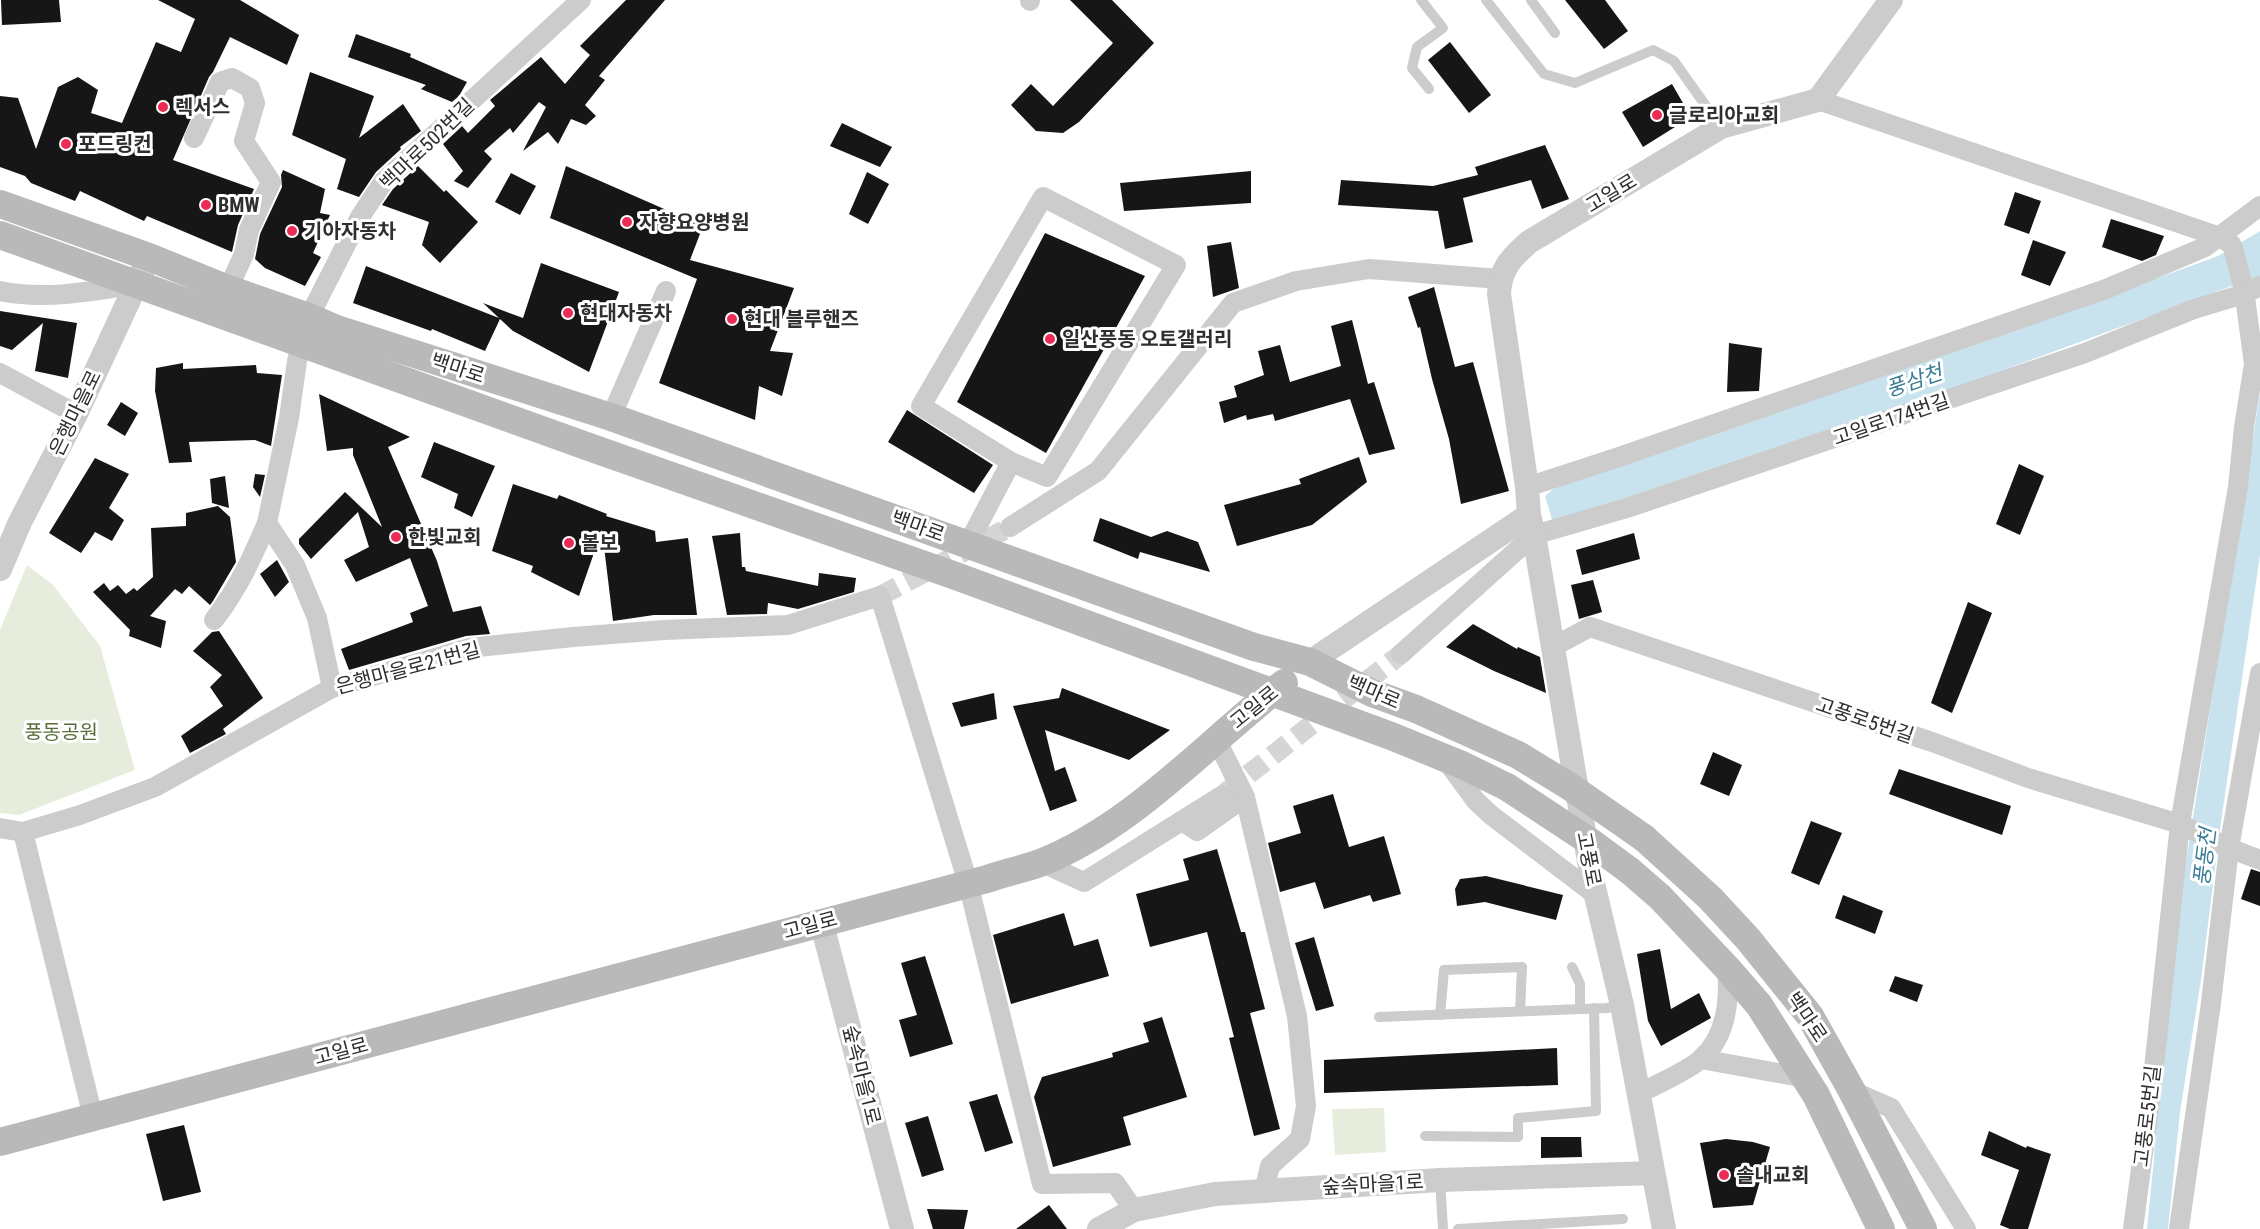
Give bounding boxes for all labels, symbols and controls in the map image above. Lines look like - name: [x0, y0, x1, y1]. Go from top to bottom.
- street label: 백마로502번길: [375, 93, 479, 195]
- place label: 렉서스: [175, 95, 230, 119]
- marker: 렉서스: [156, 100, 170, 114]
- place label: 글로리아교회: [1669, 103, 1779, 127]
- marker: 글로리아교회: [1650, 108, 1664, 122]
- place label: 포드링컨: [78, 132, 152, 156]
- marker: 포드링컨: [59, 137, 73, 151]
- street label: 고일로: [1581, 168, 1641, 218]
- place label: BMW: [218, 193, 259, 217]
- marker: BMW: [199, 198, 213, 212]
- place label: 자향요양병원: [639, 210, 749, 234]
- marker: 자향요양병원: [620, 215, 634, 229]
- place label: 기아자동차: [304, 219, 397, 243]
- marker: 기아자동차: [285, 224, 299, 238]
- place label: 현대자동차: [580, 301, 673, 325]
- marker: 현대자동차: [561, 306, 575, 320]
- place label: 현대 블루핸즈: [744, 307, 859, 331]
- marker: 현대 블루핸즈: [725, 312, 739, 326]
- place label: 일산풍동 오토갤러리: [1062, 327, 1232, 351]
- marker: 일산풍동 오토갤러리: [1043, 332, 1057, 346]
- street label: 백마로: [428, 348, 488, 388]
- water label: 풍삼천: [1883, 359, 1948, 402]
- street label: 은행마을로: [44, 366, 106, 460]
- street label: 고일로174번길: [1830, 388, 1952, 450]
- street label: 백마로: [888, 505, 948, 547]
- place label: 한빛교회: [408, 525, 482, 549]
- marker: 한빛교회: [389, 530, 403, 544]
- place label: 볼보: [581, 531, 618, 555]
- marker: 볼보: [562, 536, 576, 550]
- street label: 은행마을로21번길: [333, 637, 483, 699]
- street label: 백마로: [1344, 670, 1404, 714]
- street label: 고일로: [1225, 680, 1283, 734]
- street label: 고풍로5번길: [1813, 692, 1917, 748]
- park label: 풍동공원: [24, 720, 98, 744]
- water label: 풍동천: [2190, 824, 2221, 887]
- street label: 고풍로: [1572, 830, 1606, 888]
- street label: 고일로: [780, 906, 840, 944]
- street label: 백마로: [1782, 987, 1832, 1047]
- street label: 숲속마을1로: [838, 1023, 886, 1127]
- street label: 고일로: [311, 1032, 371, 1070]
- street label: 고풍로5번길: [2129, 1064, 2165, 1168]
- place label: 솔내교회: [1736, 1163, 1810, 1187]
- marker: 솔내교회: [1717, 1168, 1731, 1182]
- street label: 숲속마을1로: [1322, 1169, 1424, 1199]

